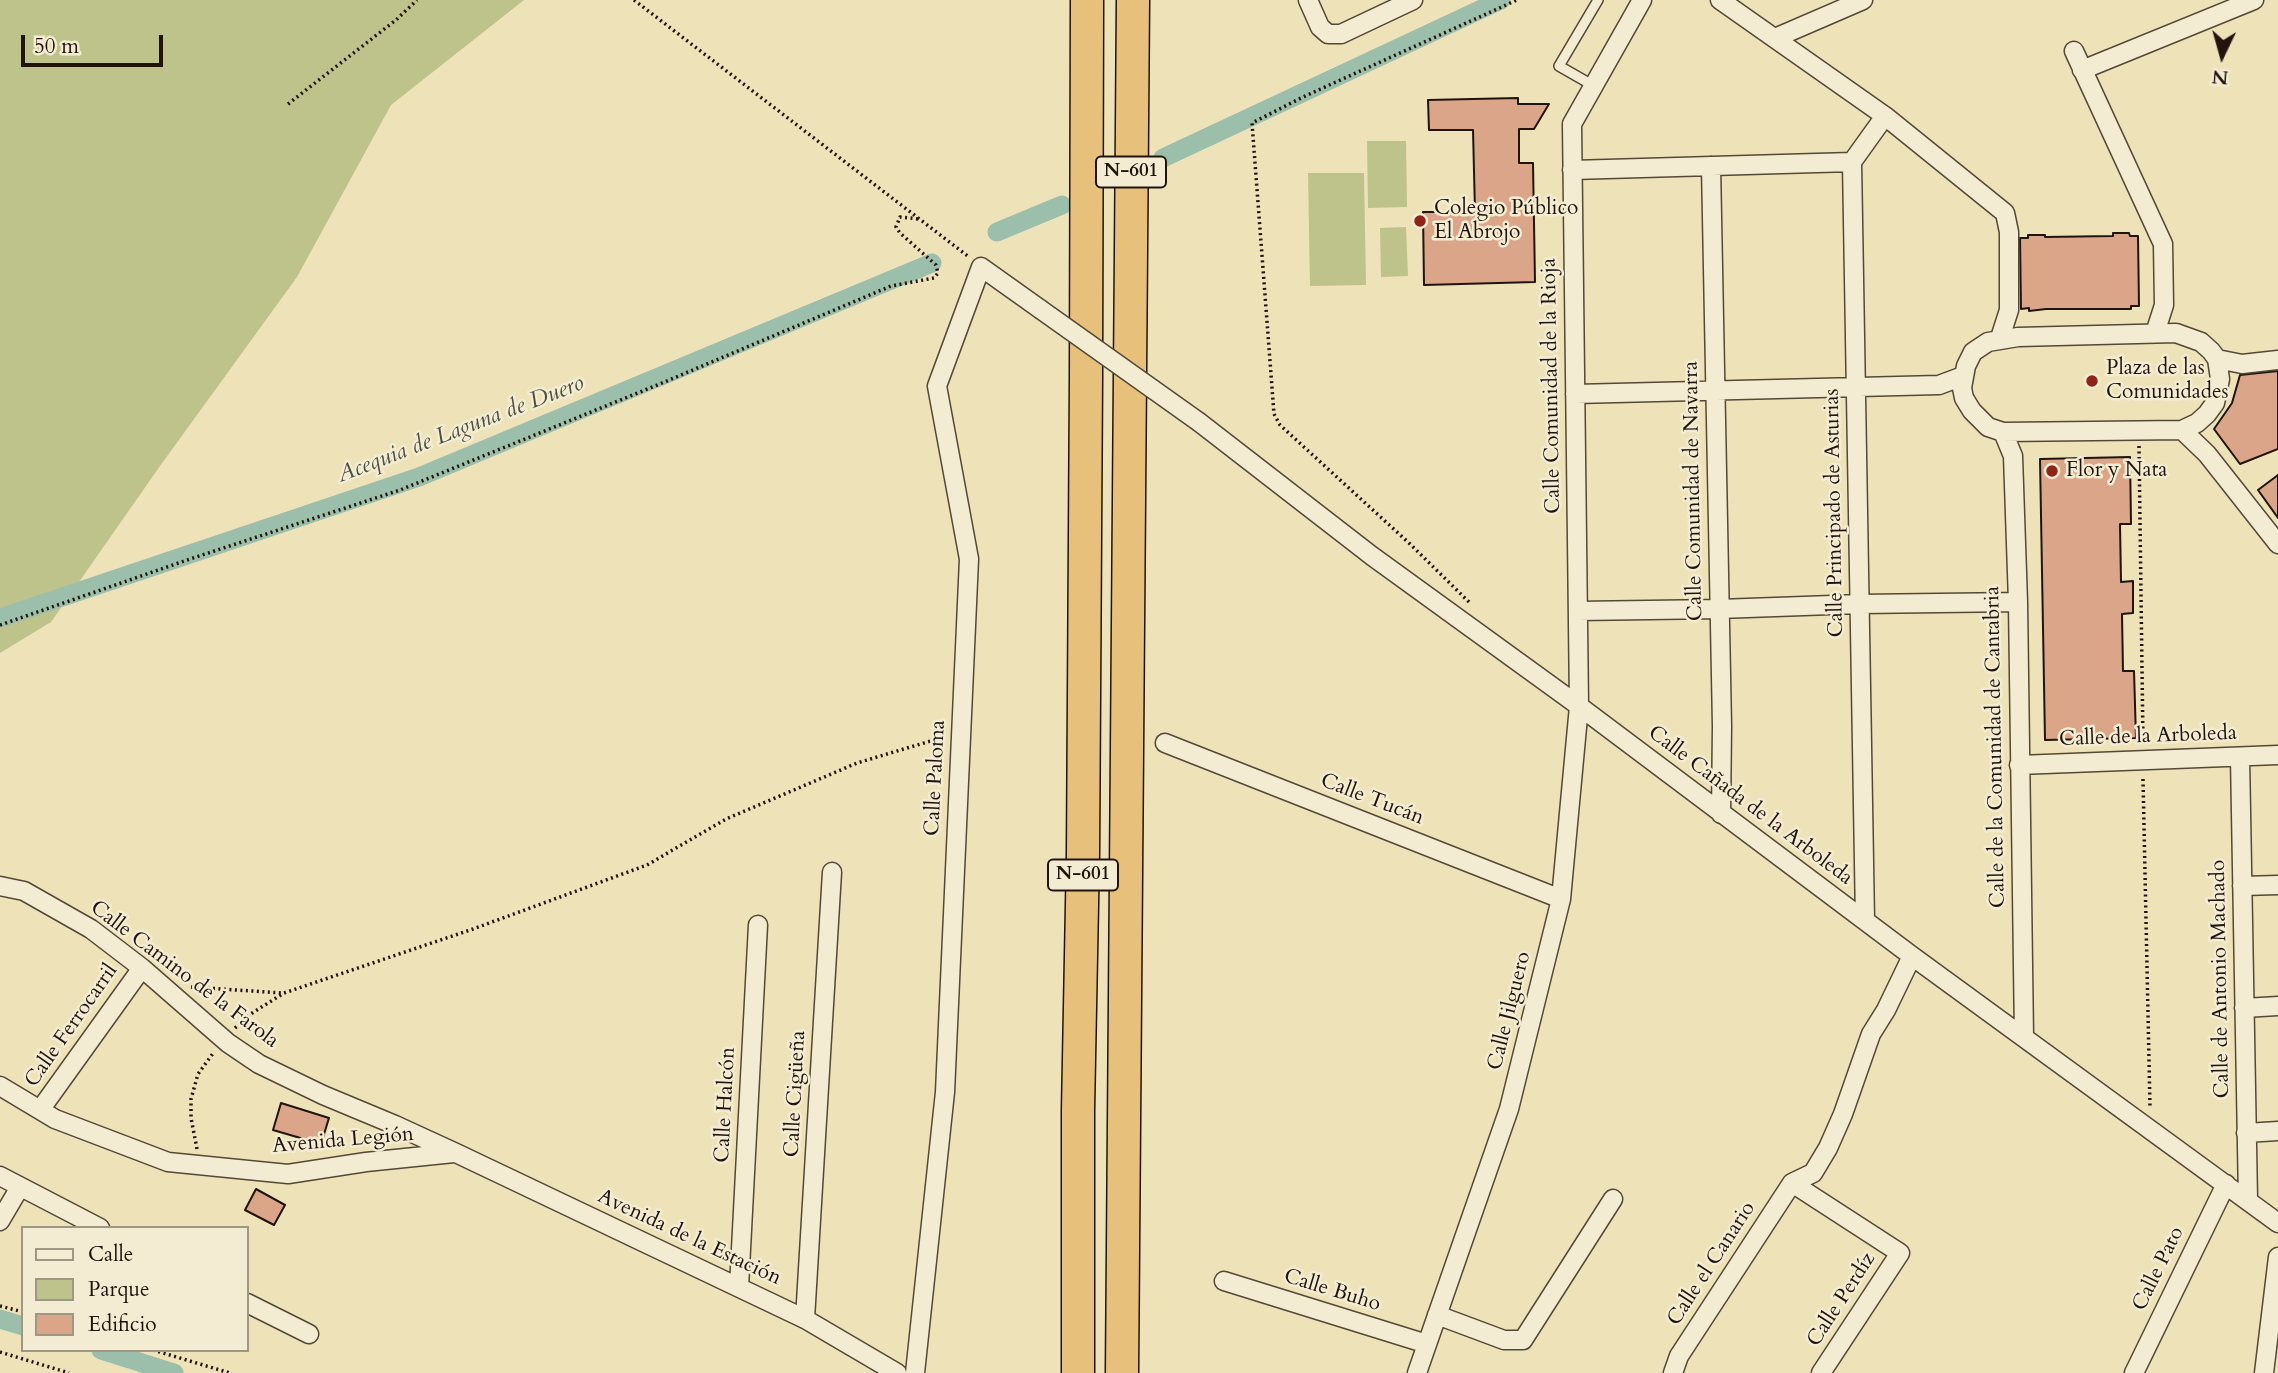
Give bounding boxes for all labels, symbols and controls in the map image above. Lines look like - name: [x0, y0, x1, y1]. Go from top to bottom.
- scale bar: [24, 21, 166, 65]
- north arrow: [2187, 21, 2257, 91]
- text: 50 m: [34, 32, 79, 61]
- text: N: [2211, 63, 2230, 91]
- road number: N-601: [1096, 156, 1166, 188]
- place label: Colegio Público El Abrojo: [1434, 196, 1578, 246]
- marker: Colegio Público El Abrojo: [1412, 213, 1428, 229]
- street label: Calle Comunidad de la Rioja: [1537, 258, 1567, 514]
- place label: Plaza de las Comunidades: [2106, 356, 2229, 406]
- street label: Calle Comunidad de Navarra: [1679, 361, 1709, 621]
- water label: Acequia de Laguna de Duero: [334, 370, 588, 490]
- marker: Plaza de las Comunidades: [2084, 373, 2100, 389]
- street label: Calle Principado de Asturias: [1820, 388, 1850, 638]
- place label: Flor y Nata: [2066, 458, 2167, 484]
- marker: Flor y Nata: [2044, 463, 2060, 479]
- street label: Calle de la Comunidad de Cantabria: [1981, 586, 2011, 908]
- street label: Calle Paloma: [920, 719, 952, 837]
- street label: Calle Cañada de la Arboleda: [1643, 721, 1857, 891]
- street label: Calle de la Arboleda: [2059, 721, 2237, 753]
- street label: Calle Tucán: [1317, 769, 1427, 831]
- street label: Calle de Antonio Machado: [2206, 859, 2236, 1099]
- road number: N-601: [1048, 860, 1118, 890]
- street label: Calle Camino de la Farola: [85, 896, 283, 1054]
- street label: Calle Jilguero: [1483, 949, 1537, 1073]
- street label: Calle Ferrocarril: [20, 960, 124, 1092]
- street label: Calle Cigüeña: [780, 1030, 812, 1158]
- street label: Calle Halcón: [710, 1047, 742, 1163]
- street label: Avenida Legión: [271, 1122, 415, 1160]
- street label: Avenida de la Estación: [593, 1184, 785, 1292]
- street label: Calle el Canario: [1663, 1197, 1761, 1331]
- street label: Calle Pato: [2128, 1223, 2190, 1315]
- legend: [21, 1226, 248, 1352]
- text: Calle: [88, 1240, 133, 1269]
- street label: Calle Perdíz: [1802, 1248, 1882, 1352]
- street label: Calle Buho: [1281, 1264, 1383, 1318]
- text: Parque: [88, 1275, 149, 1304]
- text: Edificio: [88, 1310, 157, 1339]

